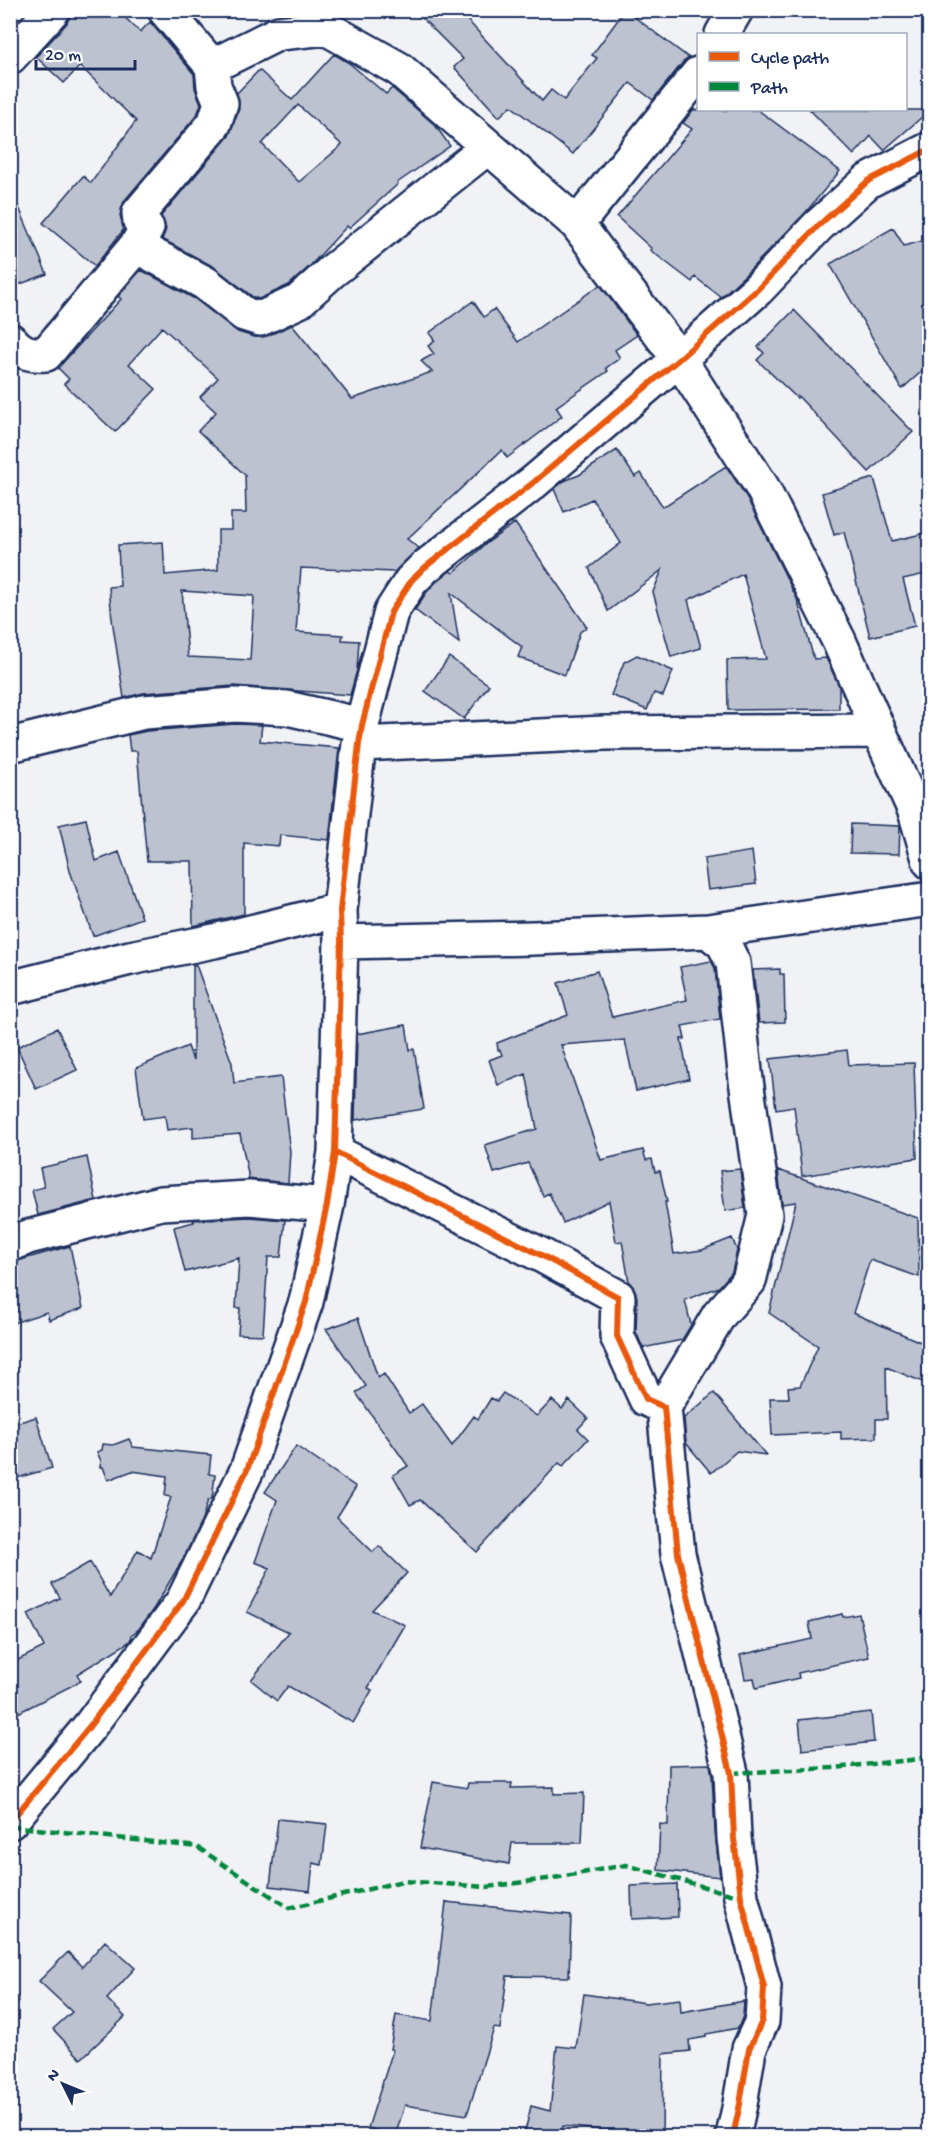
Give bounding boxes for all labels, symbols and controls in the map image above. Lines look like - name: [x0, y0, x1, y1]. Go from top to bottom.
- scale bar: [36, 33, 135, 71]
- legend: [697, 33, 907, 111]
- text: 20 m: [45, 46, 81, 67]
- text: Cycle path: [751, 49, 829, 70]
- text: Path: [750, 79, 788, 100]
- north arrow: [33, 2054, 93, 2114]
- text: N: [44, 2065, 65, 2086]

